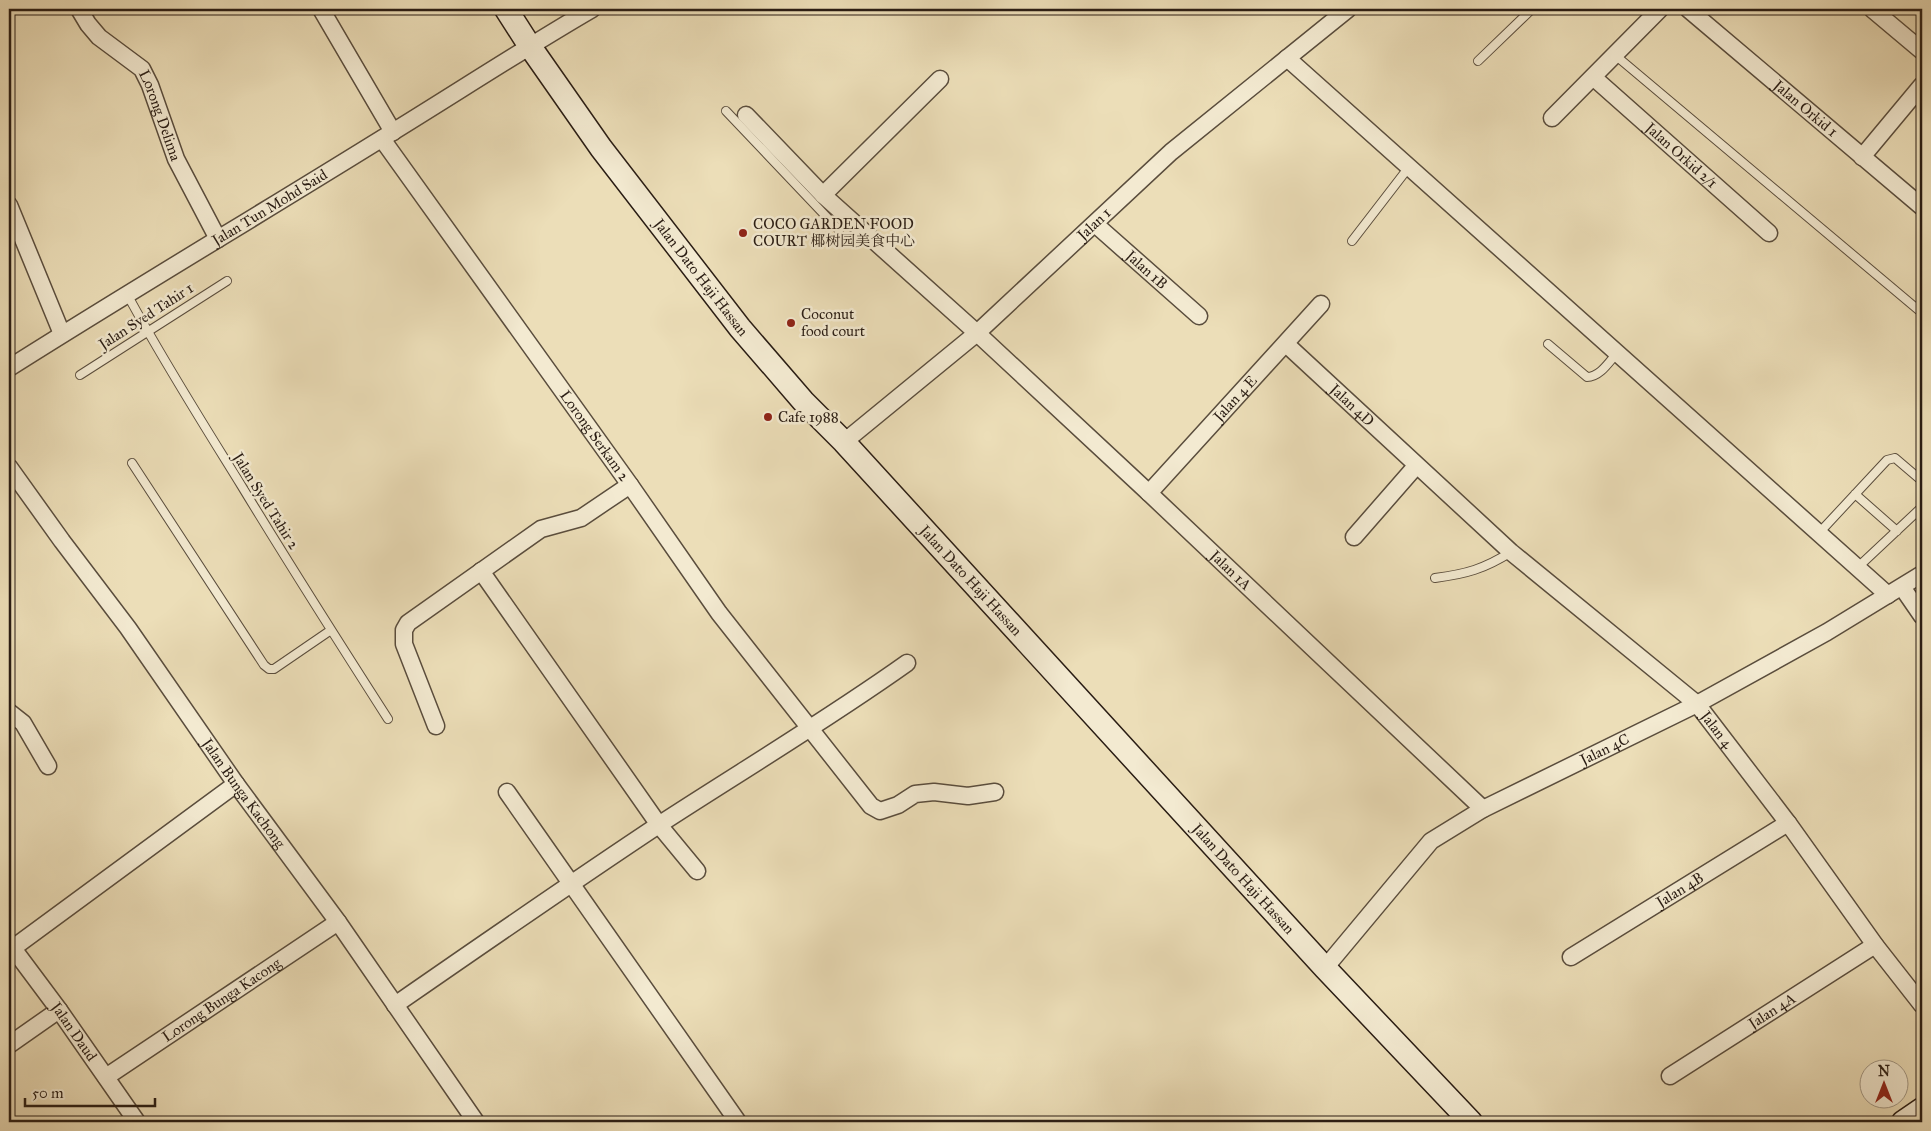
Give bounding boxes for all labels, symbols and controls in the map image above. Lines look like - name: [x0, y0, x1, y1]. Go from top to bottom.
- street label: Lorong Delima: [135, 67, 185, 164]
- street label: Jalan Orkid 1: [1768, 75, 1841, 141]
- street label: Jalan Orkid 2/1: [1640, 117, 1721, 192]
- street label: Jalan Tun Mohd Said: [207, 165, 331, 251]
- street label: Jalan 1: [1072, 204, 1115, 246]
- street label: Jalan Dato Haji Hassan: [648, 214, 752, 340]
- place label: COCO GARDEN FOOD COURT 椰树园美食中心: [753, 215, 915, 250]
- marker: COCO GARDEN FOOD COURT 椰树园美食中心: [737, 227, 749, 239]
- street label: Jalan 1B: [1120, 245, 1171, 293]
- street label: Jalan Syed Tahir 1: [94, 279, 197, 355]
- place label: Coconut food court: [801, 305, 866, 340]
- marker: Coconut food court: [785, 317, 797, 329]
- street label: Jalan 4 E: [1208, 371, 1261, 427]
- street label: Jalan 4D: [1324, 379, 1378, 430]
- street label: Lorong Serkam 2: [556, 387, 634, 485]
- place label: Cafe 1988: [778, 408, 839, 426]
- marker: Cafe 1988: [762, 411, 774, 423]
- street label: Jalan Syed Tahir 2: [227, 448, 303, 554]
- street label: Jalan Dato Haji Hassan: [914, 520, 1026, 640]
- street label: Jalan 1A: [1204, 545, 1255, 594]
- street label: Jalan 4: [1695, 706, 1737, 752]
- street label: Jalan 4C: [1575, 730, 1632, 771]
- street label: Jalan Bunga Kachong: [196, 733, 290, 852]
- street label: Jalan Dato Haji Hassan: [1186, 818, 1298, 938]
- street label: Jalan 4B: [1651, 868, 1707, 913]
- street label: Lorong Bunga Kacong: [159, 953, 285, 1046]
- street label: Jalan 4A: [1743, 989, 1799, 1034]
- street label: Jalan Daud: [45, 997, 101, 1065]
- north arrow: [1858, 1058, 1908, 1108]
- text: N: [1878, 1063, 1890, 1080]
- scale bar: [25, 1076, 155, 1108]
- text: 50 m: [32, 1084, 64, 1102]

